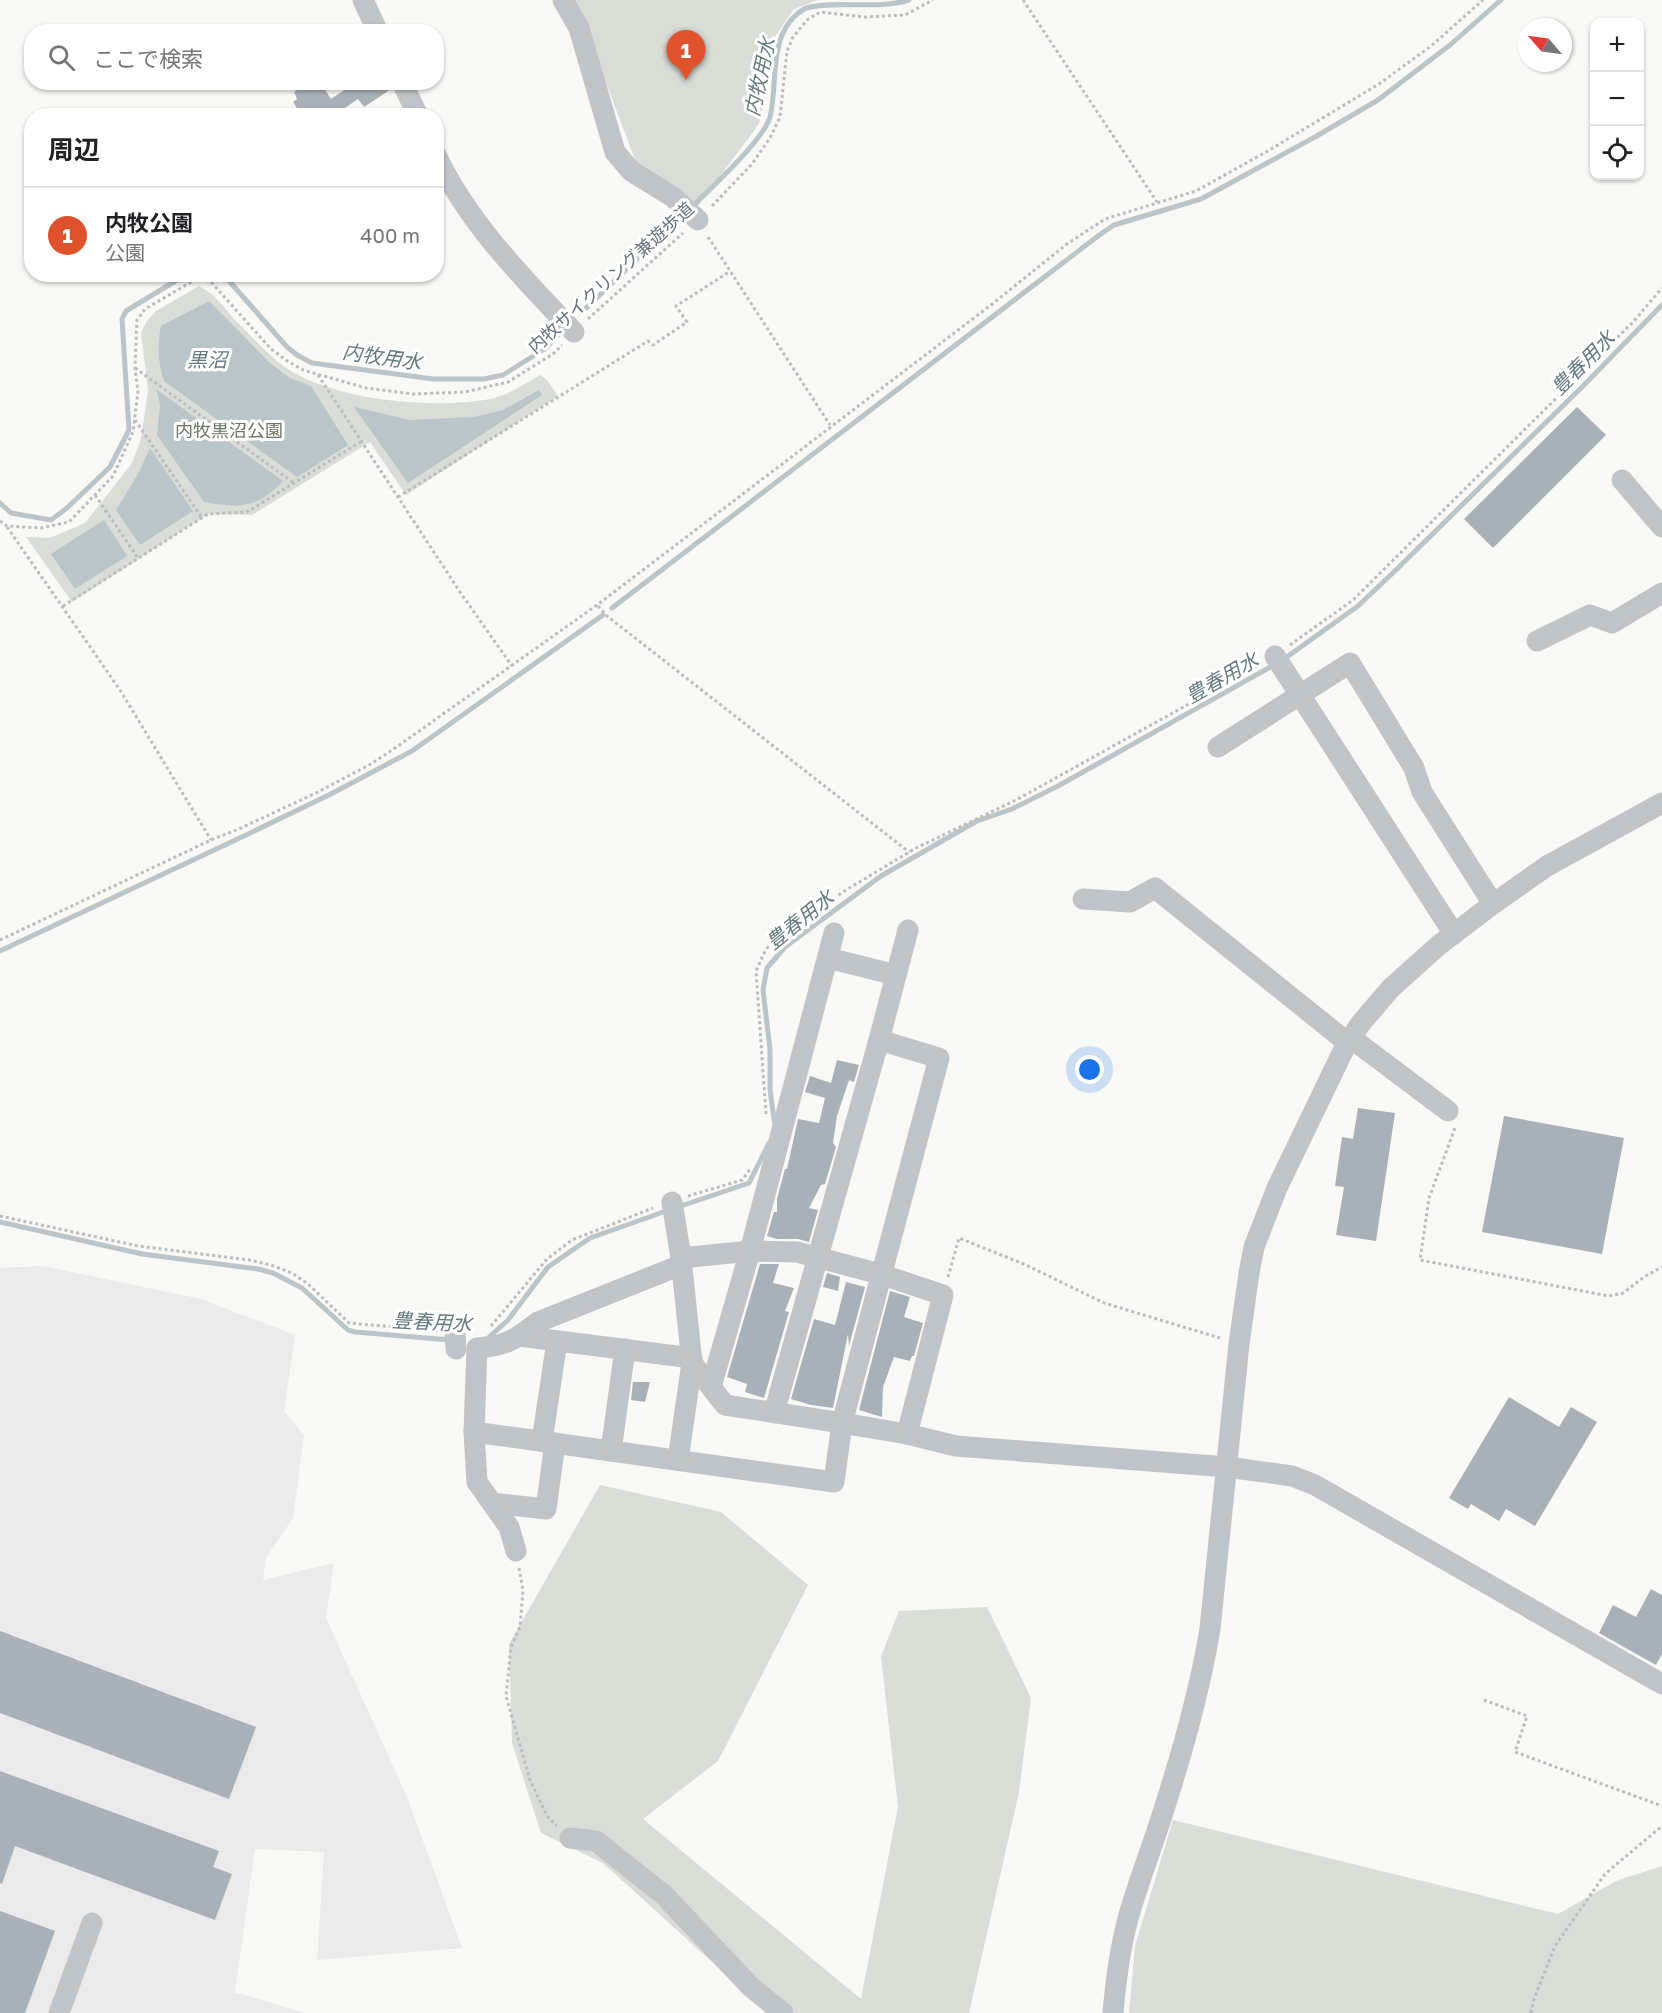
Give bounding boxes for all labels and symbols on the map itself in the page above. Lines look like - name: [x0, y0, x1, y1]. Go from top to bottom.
- north arrow: [1518, 18, 1572, 72]
- pin: 1: [666, 31, 706, 80]
- water label: 内牧用水: [739, 33, 779, 118]
- street label: 内牧サイクリング兼遊歩道: [523, 197, 698, 358]
- water label: 豊春用水: [1546, 324, 1620, 399]
- water label: 内牧用水: [341, 339, 425, 374]
- water label: 黒沼: [187, 347, 230, 371]
- park label: 内牧黒沼公園: [175, 419, 283, 441]
- water label: 豊春用水: [1181, 646, 1264, 708]
- water label: 豊春用水: [761, 883, 840, 954]
- your location: [1075, 1055, 1104, 1084]
- water label: 豊春用水: [391, 1307, 475, 1335]

